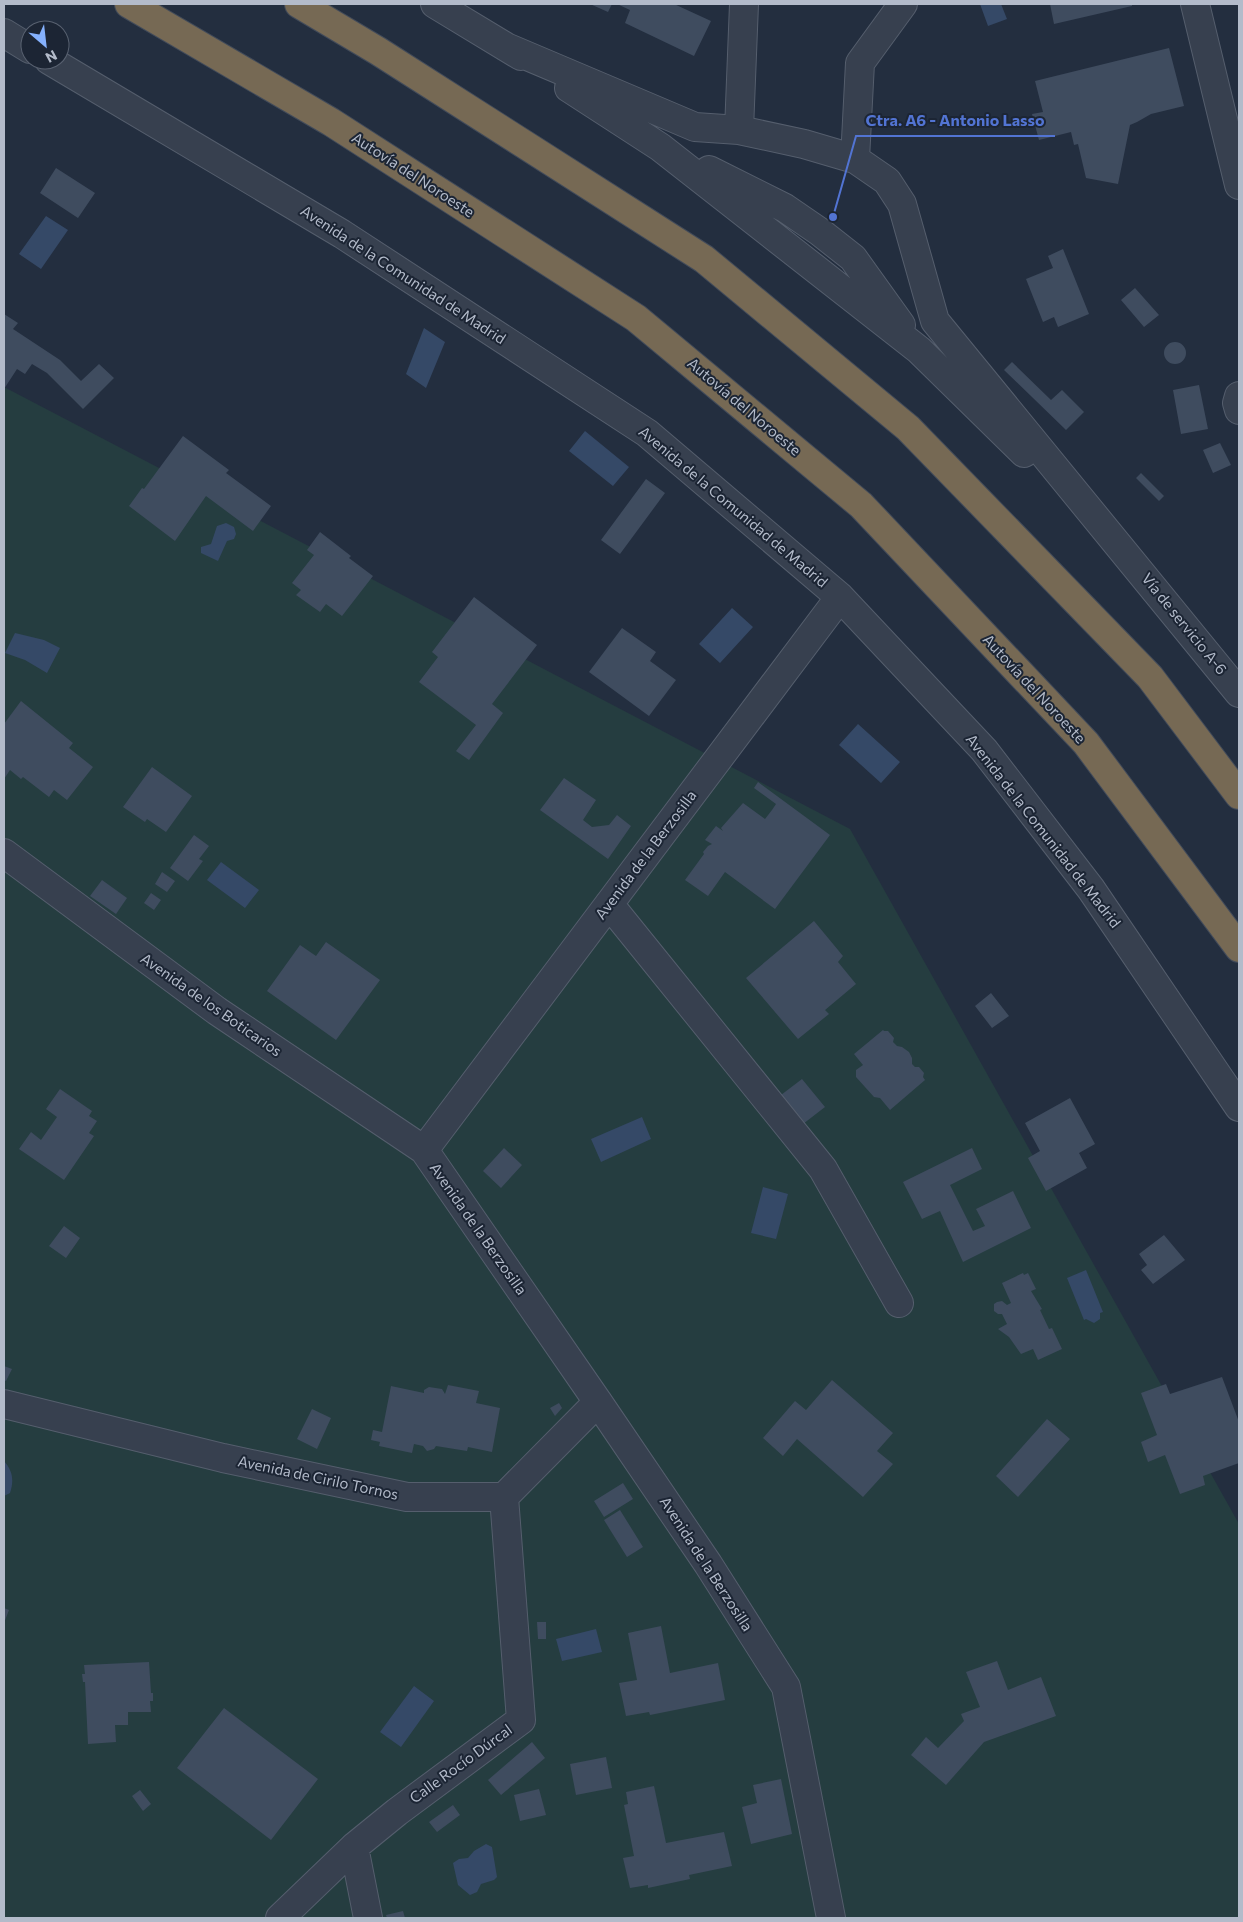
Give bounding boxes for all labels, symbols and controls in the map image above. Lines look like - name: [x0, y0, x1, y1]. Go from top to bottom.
- north arrow: [20, 20, 70, 70]
- text: N: [43, 47, 60, 67]
- callout: Ctra. A6 - Antonio Lasso: [856, 105, 1055, 136]
- text: Ctra. A6 - Antonio Lasso: [865, 110, 1045, 129]
- street label: Autovía del Noroeste: [349, 128, 478, 221]
- street label: Avenida de la Comunidad de Madrid: [298, 201, 509, 347]
- street label: Autovía del Noroeste: [684, 354, 805, 459]
- street label: Avenida de la Comunidad de Madrid: [636, 422, 832, 591]
- street label: Vía de servicio A-6: [1138, 569, 1231, 678]
- street label: Autovía del Noroeste: [980, 630, 1090, 747]
- street label: Avenida de la Comunidad de Madrid: [963, 730, 1125, 931]
- street label: Avenida de la Berzosilla: [591, 786, 700, 922]
- street label: Avenida de los Boticarios: [138, 949, 286, 1060]
- street label: Avenida de la Berzosilla: [426, 1159, 531, 1298]
- street label: Avenida de Cirilo Tornos: [236, 1451, 400, 1503]
- street label: Avenida de la Berzosilla: [657, 1493, 757, 1634]
- street label: Calle Rocío Dúrcal: [406, 1720, 515, 1806]

